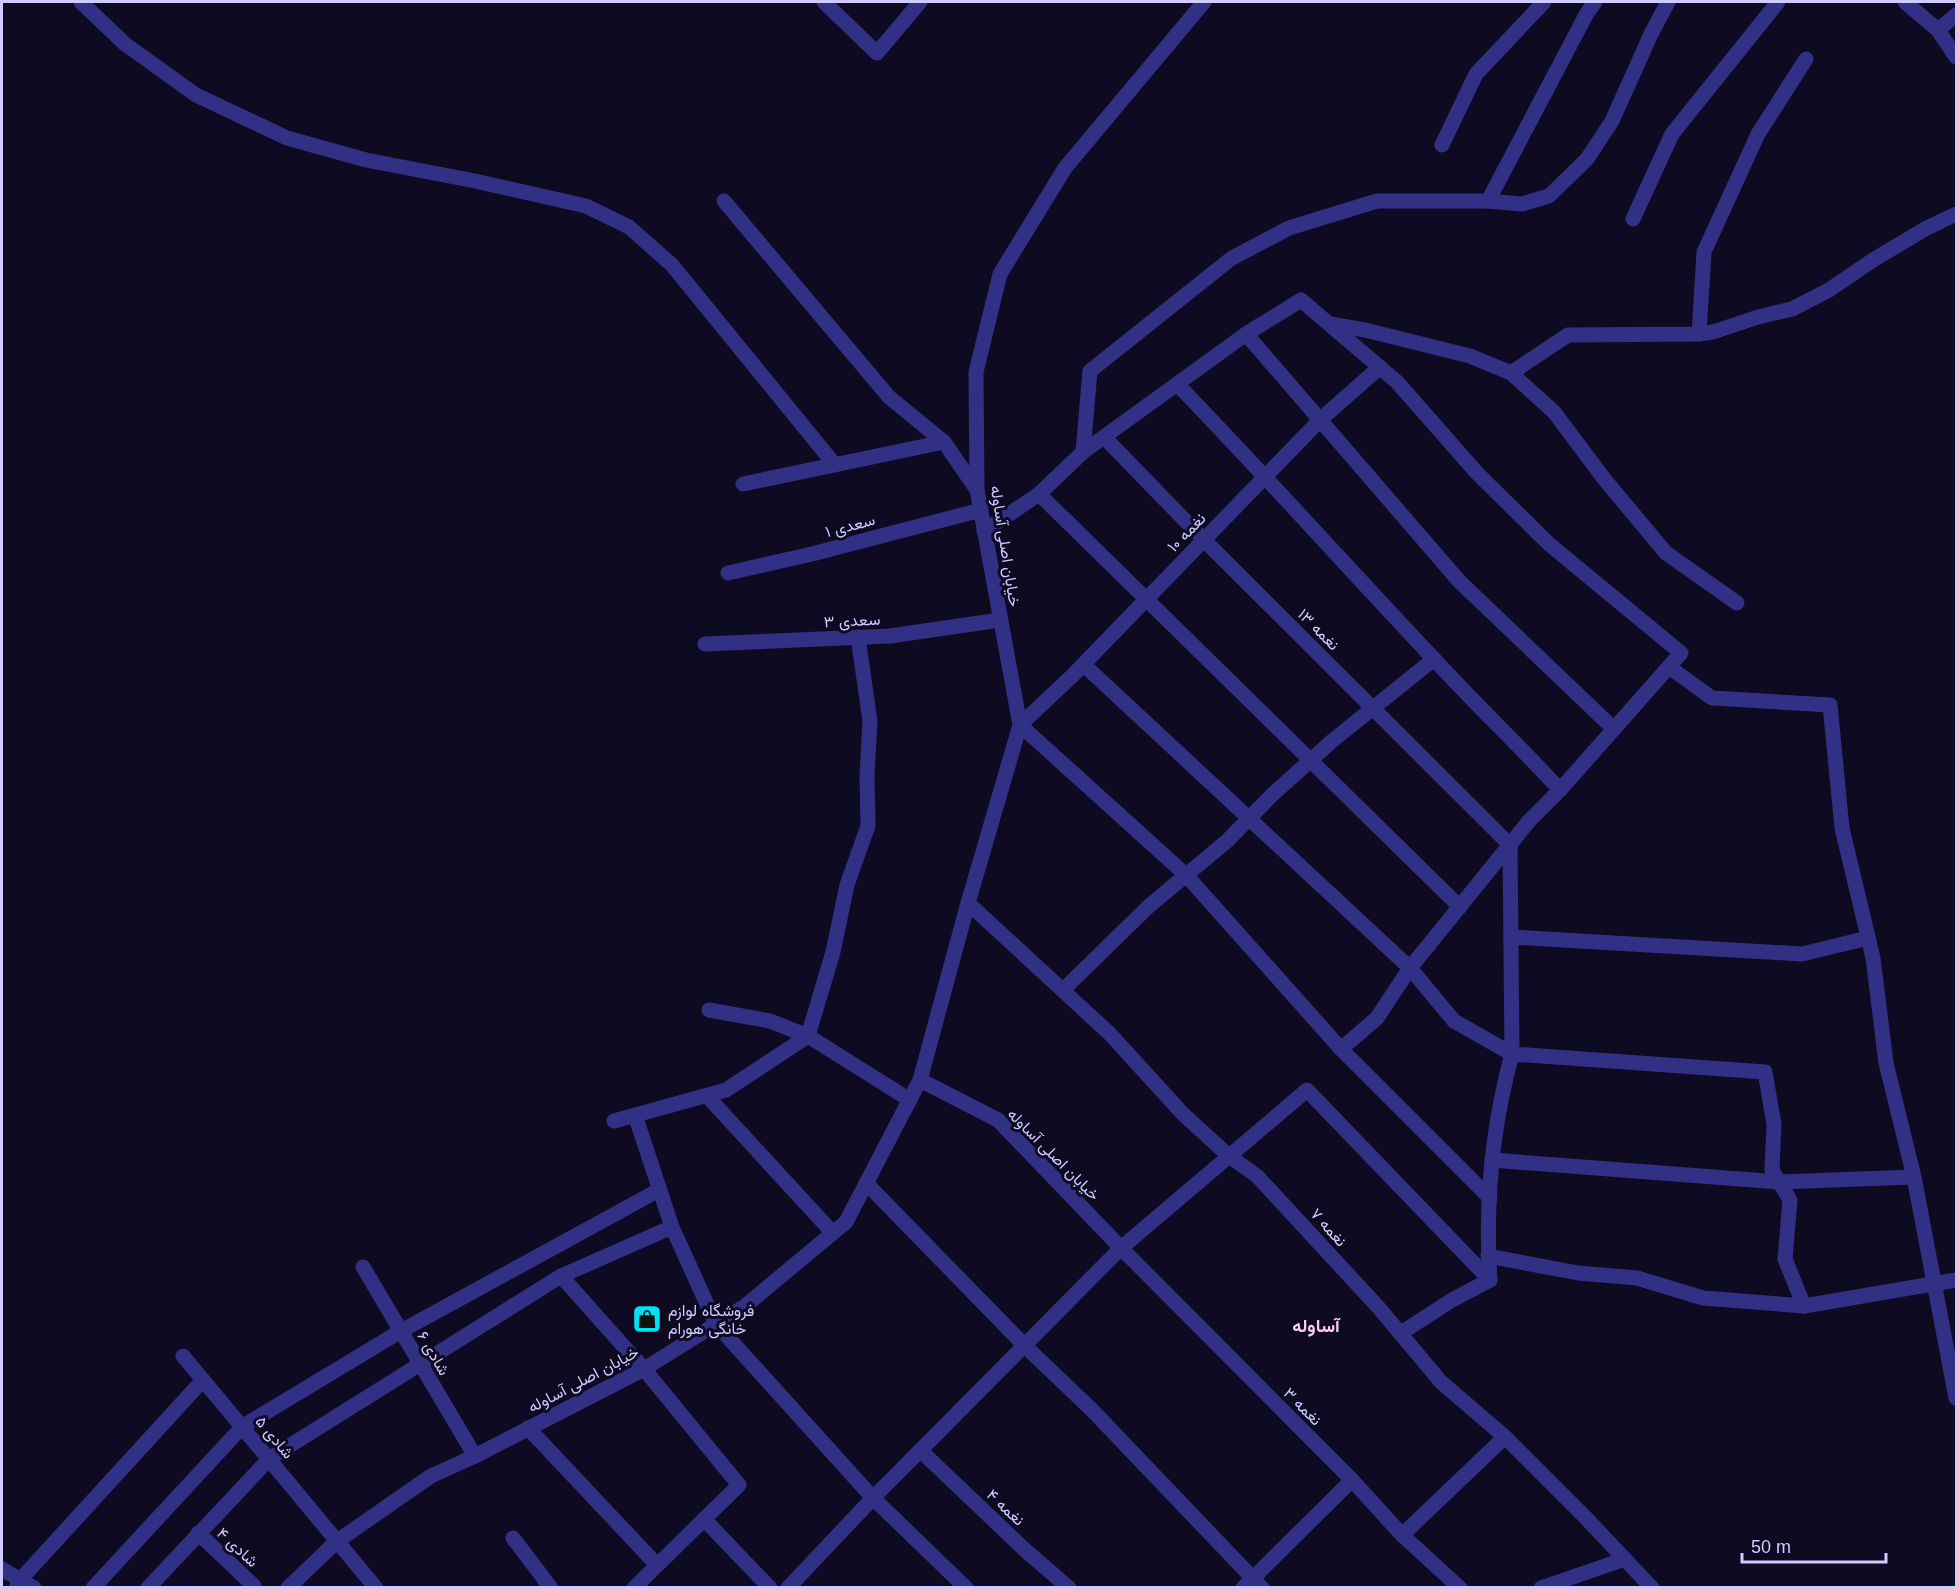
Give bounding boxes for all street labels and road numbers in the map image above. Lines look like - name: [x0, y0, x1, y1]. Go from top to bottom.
- street label: خیابان اصلی آساوله: [986, 484, 1024, 608]
- street label: نغمه ۱۰: [1164, 510, 1209, 555]
- street label: سعدی ۱: [823, 511, 877, 542]
- street label: نغمه ۱۳: [1295, 605, 1343, 653]
- street label: سعدی ۳: [823, 611, 881, 632]
- street label: خیابان اصلی آساوله: [1003, 1105, 1103, 1205]
- street label: نغمه ۷: [1307, 1205, 1350, 1250]
- street label: شادی ۶: [412, 1328, 453, 1379]
- street label: خیابان اصلی آساوله: [525, 1343, 642, 1417]
- street label: نغمه ۳: [1280, 1384, 1325, 1429]
- street label: شادی ۵: [251, 1413, 297, 1463]
- street label: نغمه ۴: [983, 1486, 1028, 1529]
- street label: شادی ۴: [212, 1524, 261, 1572]

